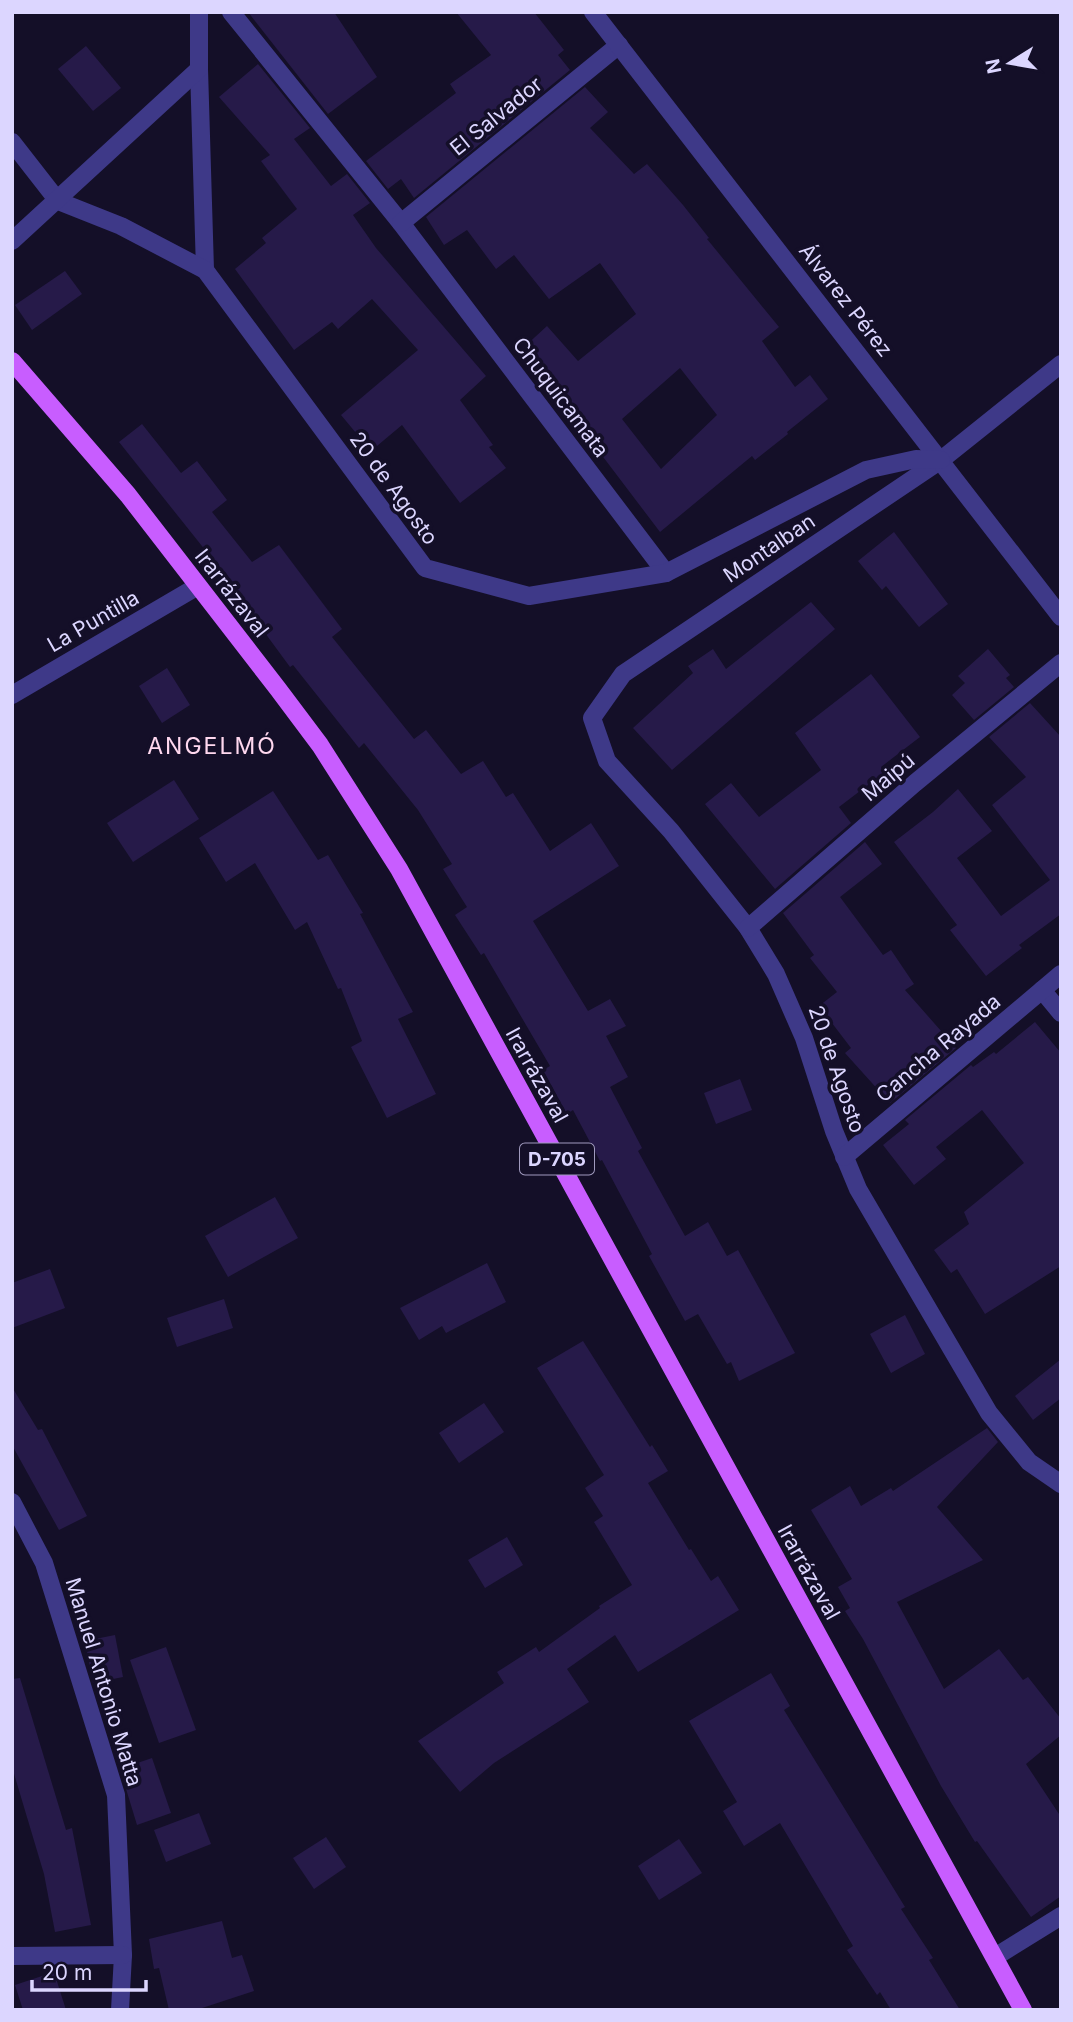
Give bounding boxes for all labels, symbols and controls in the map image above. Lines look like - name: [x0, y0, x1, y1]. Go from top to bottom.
- north arrow: [975, 28, 1045, 98]
- text: N: [981, 57, 1006, 75]
- street label: El Salvador: [445, 71, 547, 161]
- street label: Álvarez Pérez: [794, 238, 899, 362]
- street label: Chuquicamata: [508, 332, 614, 462]
- street label: 20 de Agosto: [345, 427, 443, 549]
- street label: Montalban: [718, 508, 820, 588]
- street label: Irarrázaval: [190, 544, 274, 642]
- street label: La Puntilla: [43, 585, 143, 657]
- district label: ANGELMÓ: [147, 732, 277, 760]
- street label: Maipú: [857, 748, 919, 806]
- street label: Cancha Rayada: [871, 989, 1005, 1107]
- street label: 20 de Agosto: [803, 1002, 871, 1136]
- street label: Irarrázaval: [501, 1023, 573, 1127]
- road number: D-705: [520, 1144, 594, 1175]
- street label: Irarrázaval: [773, 1520, 845, 1624]
- street label: Manuel Antonio Matta: [60, 1575, 148, 1789]
- scale bar: [32, 1948, 145, 1992]
- text: 20 m: [42, 1960, 92, 1985]

